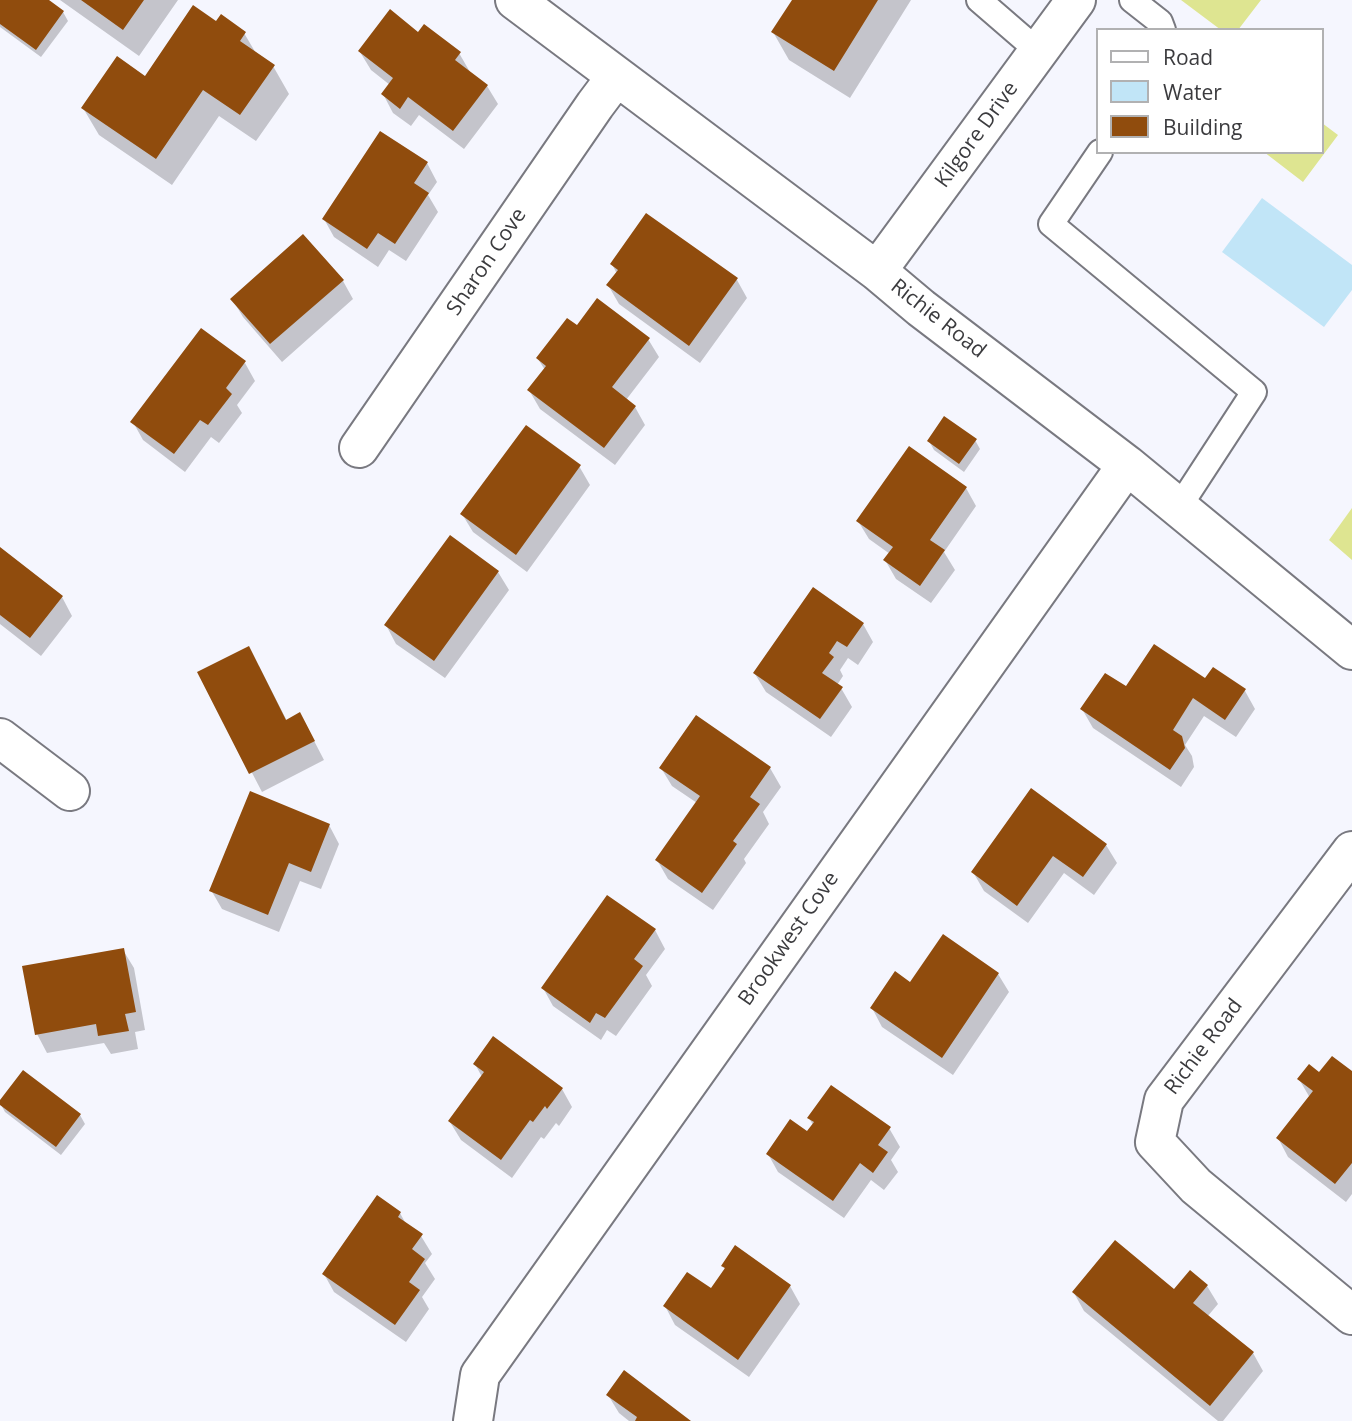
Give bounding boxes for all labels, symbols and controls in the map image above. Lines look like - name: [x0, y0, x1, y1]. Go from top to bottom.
- legend: [1096, 28, 1324, 154]
- text: Road: [1163, 43, 1213, 71]
- street label: Kilgore Drive: [930, 77, 1024, 193]
- text: Water: [1163, 78, 1222, 106]
- text: Building: [1163, 113, 1242, 141]
- street label: Sharon Cove: [442, 204, 532, 320]
- street label: Richie Road: [885, 274, 991, 364]
- street label: Brookwest Cove: [733, 867, 845, 1011]
- street label: Richie Road: [1160, 994, 1248, 1100]

